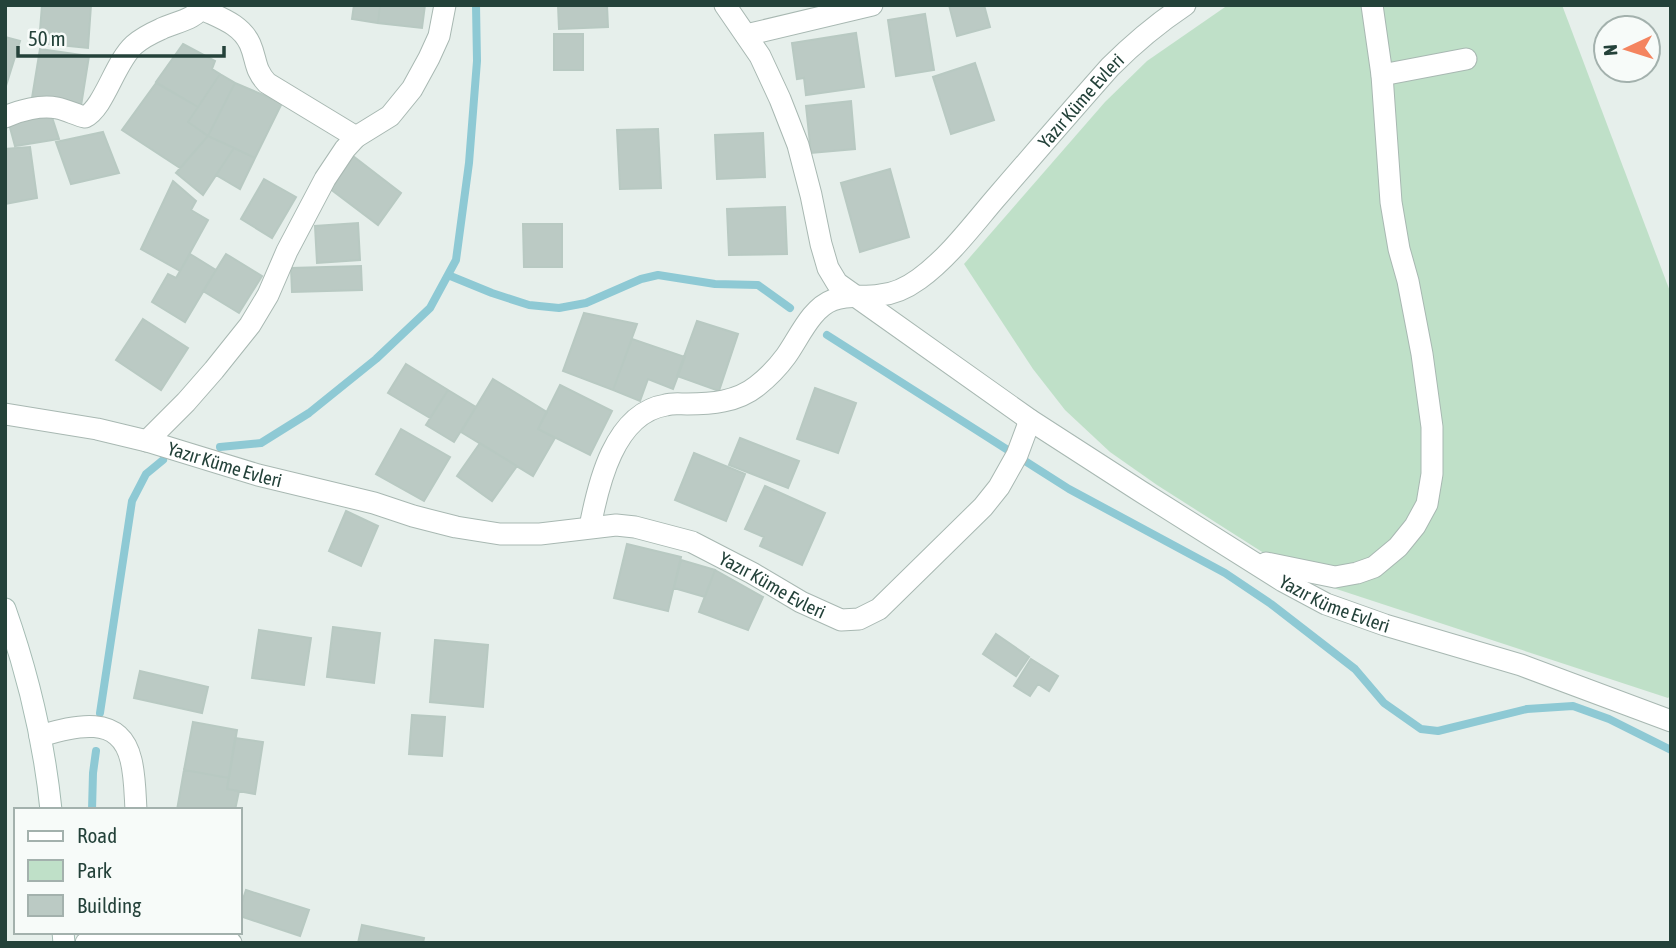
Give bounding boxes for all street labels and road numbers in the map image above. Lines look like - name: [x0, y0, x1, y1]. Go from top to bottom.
- street label: Yazır Küme Evleri: [1033, 49, 1128, 152]
- street label: Yazır Küme Evleri: [165, 437, 284, 491]
- street label: Yazır Küme Evleri: [716, 547, 829, 623]
- street label: Yazır Küme Evleri: [1276, 570, 1392, 637]

